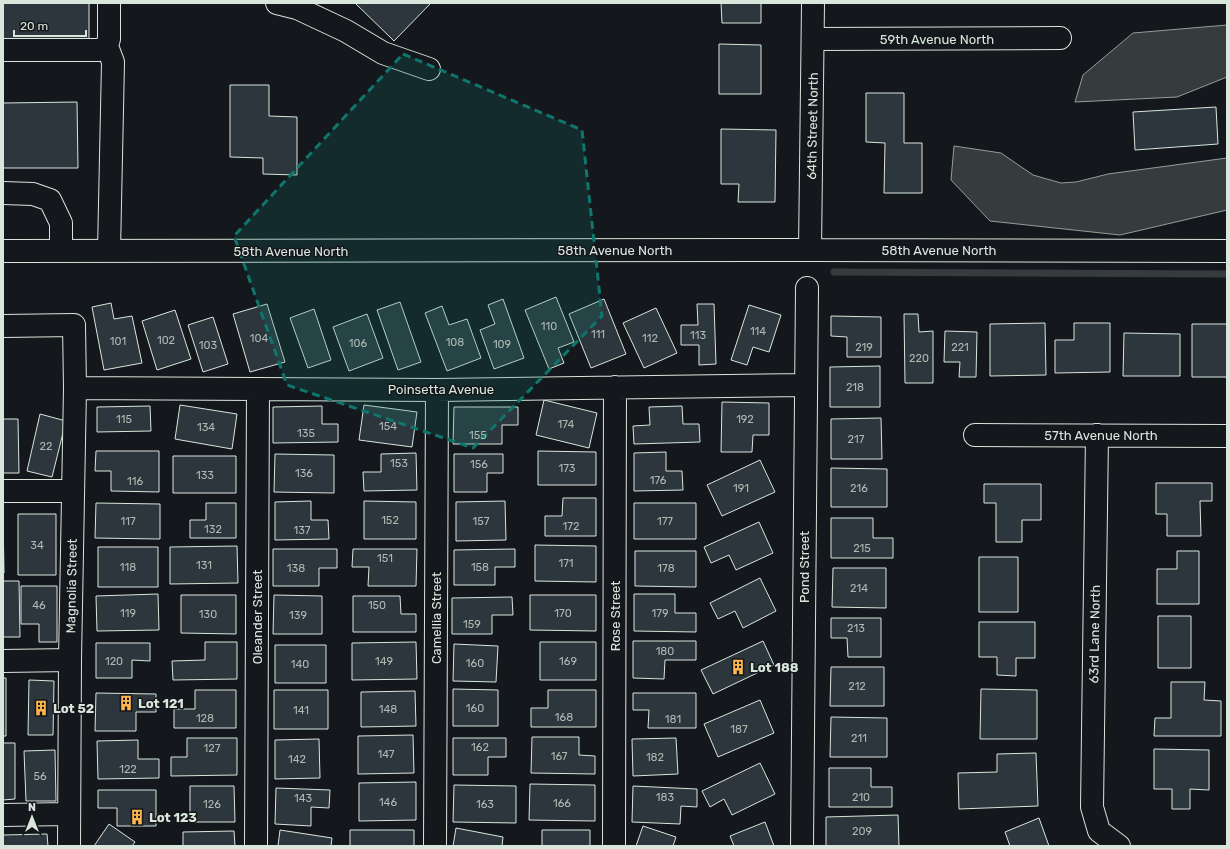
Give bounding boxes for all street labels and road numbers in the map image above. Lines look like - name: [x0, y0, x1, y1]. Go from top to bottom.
- street label: 59th Avenue North: [880, 32, 994, 47]
- street label: 64th Street North: [804, 72, 821, 180]
- street label: 58th Avenue North: [558, 243, 673, 258]
- street label: 58th Avenue North: [882, 243, 997, 258]
- street label: 58th Avenue North: [234, 244, 349, 259]
- street label: Poinsetta Avenue: [388, 382, 494, 397]
- street label: 57th Avenue North: [1044, 428, 1158, 443]
- street label: Pond Street: [797, 531, 812, 603]
- street label: Magnolia Street: [63, 538, 81, 634]
- street label: Oleander Street: [250, 570, 265, 664]
- street label: Camellia Street: [429, 572, 444, 664]
- street label: Rose Street: [608, 581, 623, 651]
- street label: 63rd Lane North: [1086, 585, 1103, 683]

